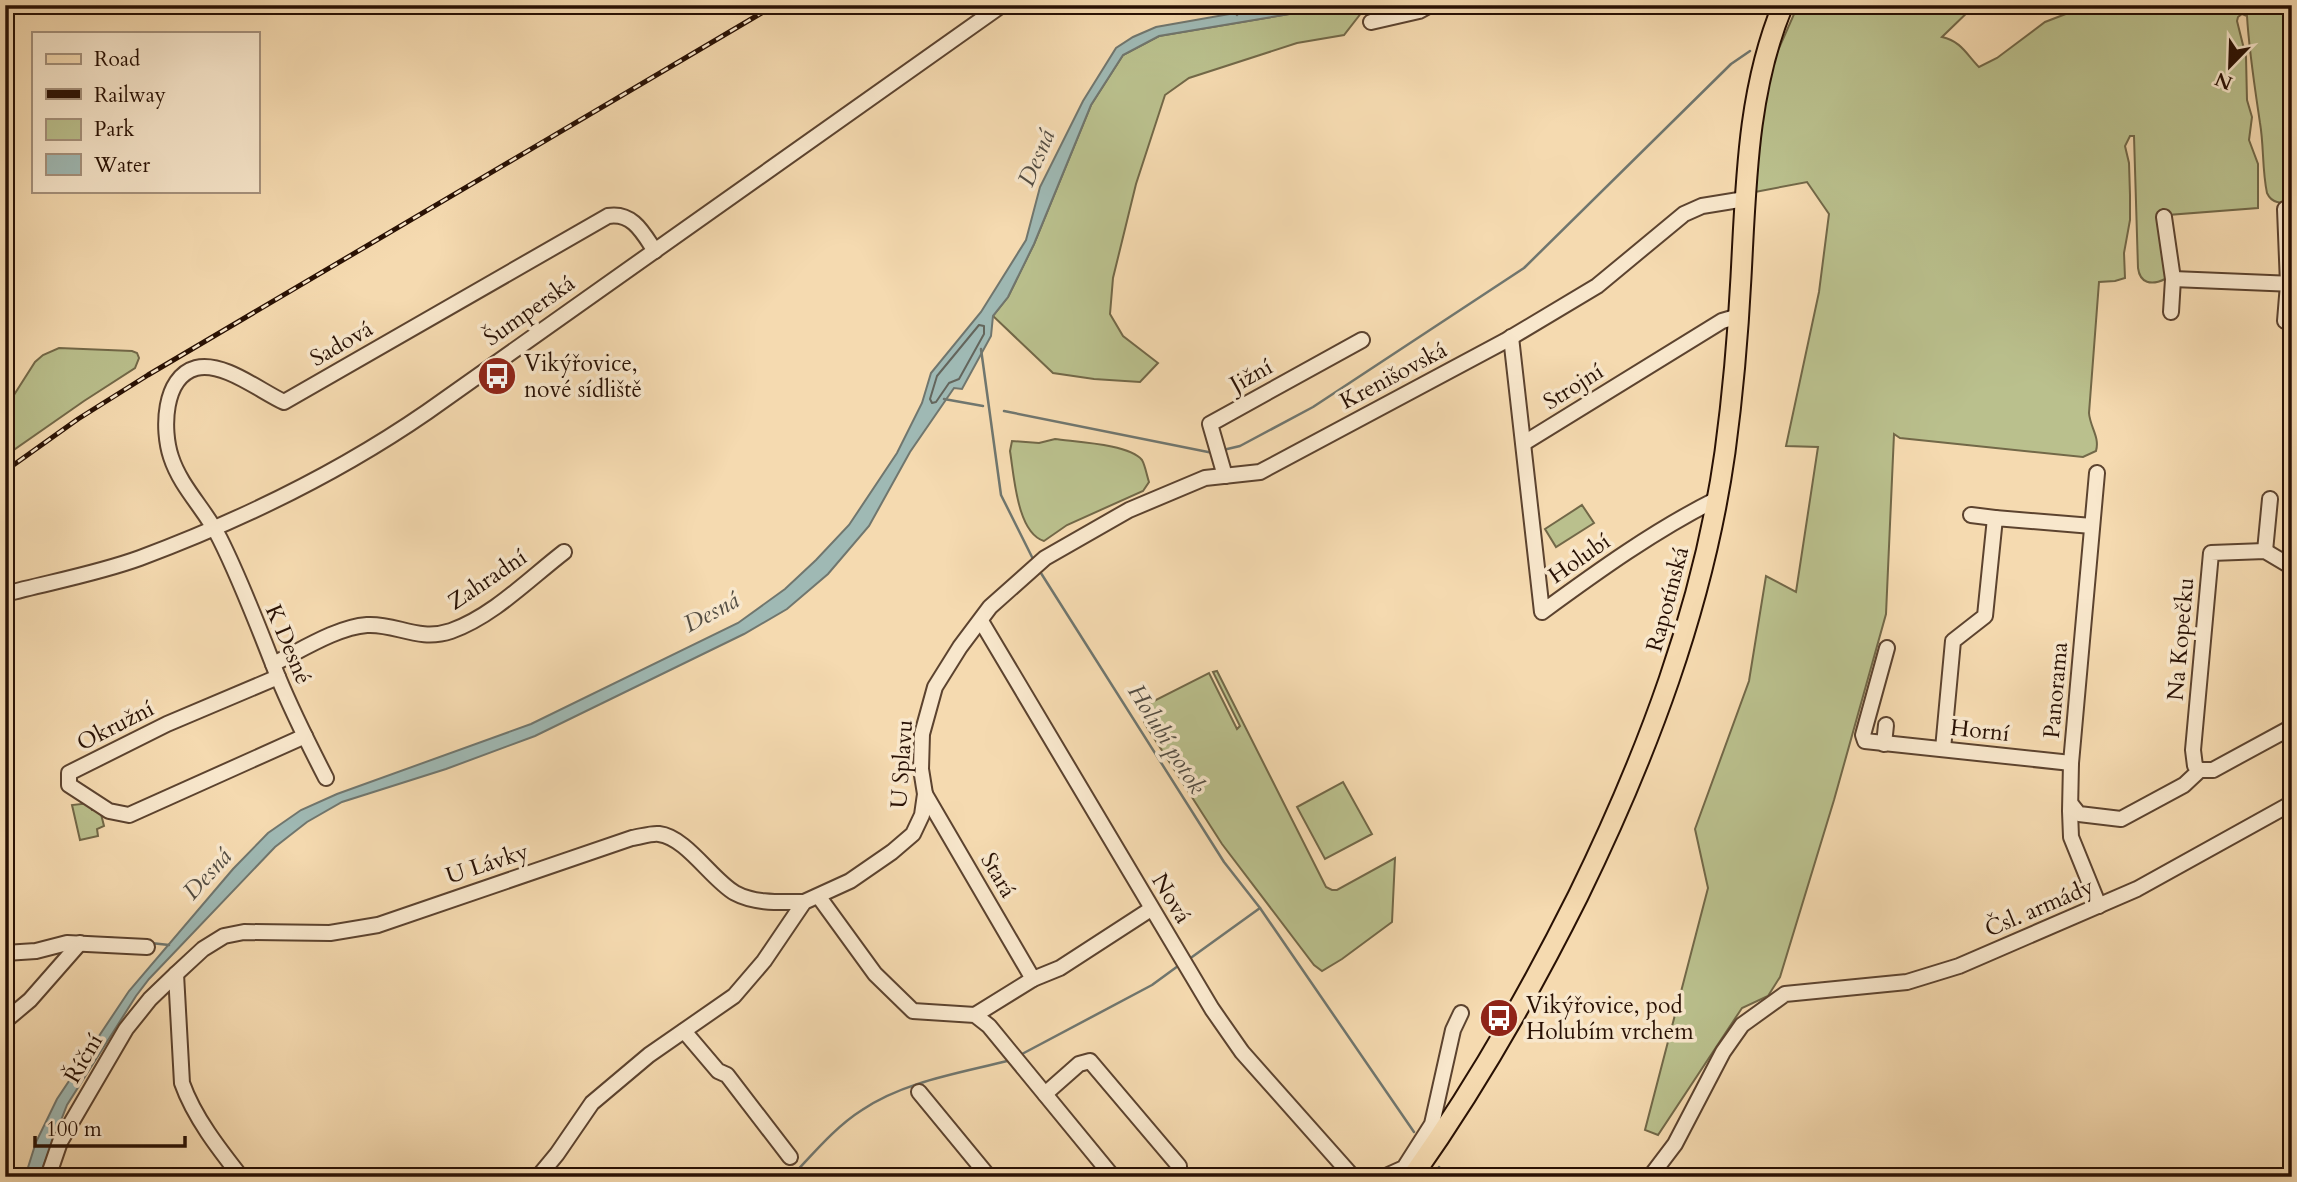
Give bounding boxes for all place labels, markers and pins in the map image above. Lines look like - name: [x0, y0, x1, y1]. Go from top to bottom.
- place label: Vikýřovice, nové sídliště: [524, 348, 642, 405]
- bus stop icon: Vikýřovice, nové sídliště: [476, 355, 518, 397]
- place label: Vikýřovice, pod Holubím vrchem: [1526, 990, 1694, 1047]
- bus stop icon: Vikýřovice, pod Holubím vrchem: [1478, 997, 1520, 1039]

